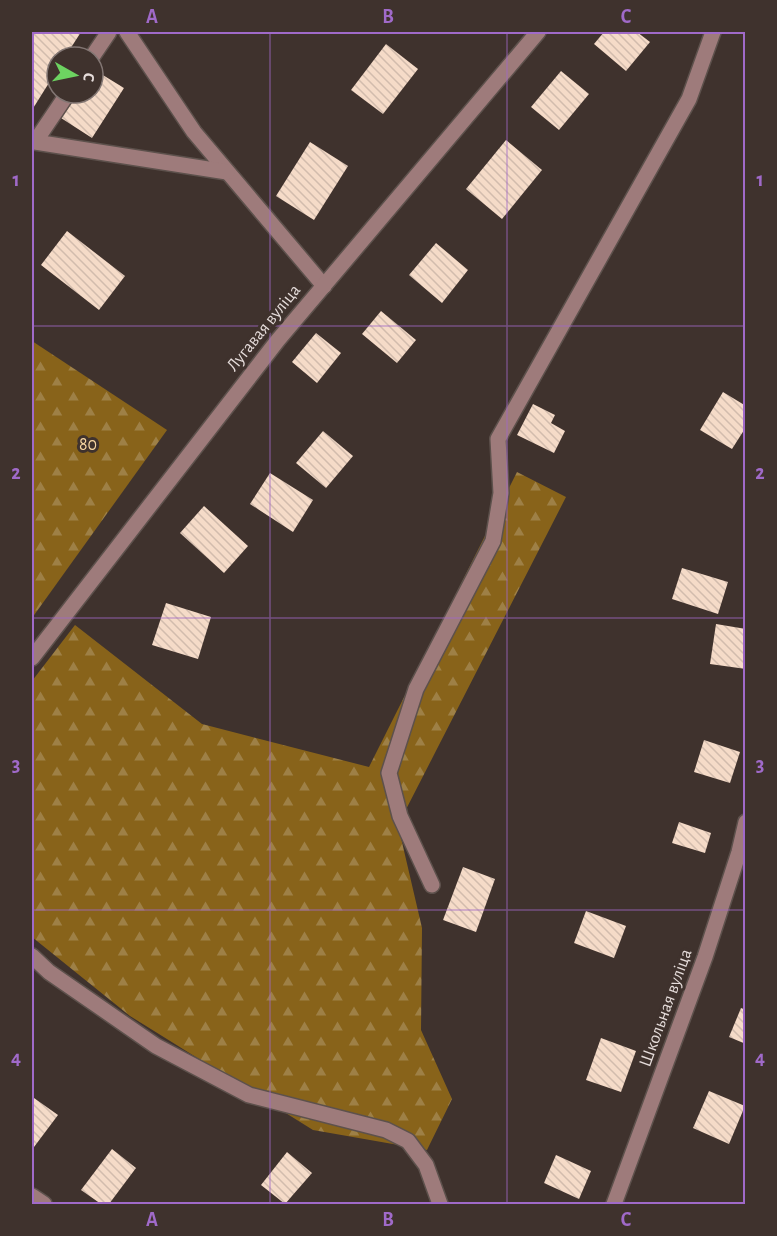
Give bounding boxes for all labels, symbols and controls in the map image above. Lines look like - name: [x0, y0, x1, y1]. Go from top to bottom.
- text: A: [146, 7, 158, 27]
- text: B: [382, 7, 394, 27]
- text: C: [621, 7, 632, 27]
- north arrow: [45, 45, 105, 105]
- text: С: [80, 72, 97, 83]
- text: 1: [12, 170, 20, 190]
- text: 1: [756, 170, 764, 190]
- street label: Лугавая вуліца: [224, 281, 304, 375]
- park label: 80: [79, 436, 97, 454]
- text: 2: [11, 463, 21, 483]
- text: 2: [755, 463, 765, 483]
- text: 3: [12, 755, 20, 775]
- text: 3: [756, 755, 764, 775]
- street label: Школьная вуліца: [636, 947, 696, 1069]
- text: 4: [11, 1048, 21, 1068]
- text: 4: [755, 1048, 765, 1068]
- text: A: [146, 1210, 158, 1230]
- text: B: [382, 1210, 394, 1230]
- text: C: [621, 1210, 632, 1230]

